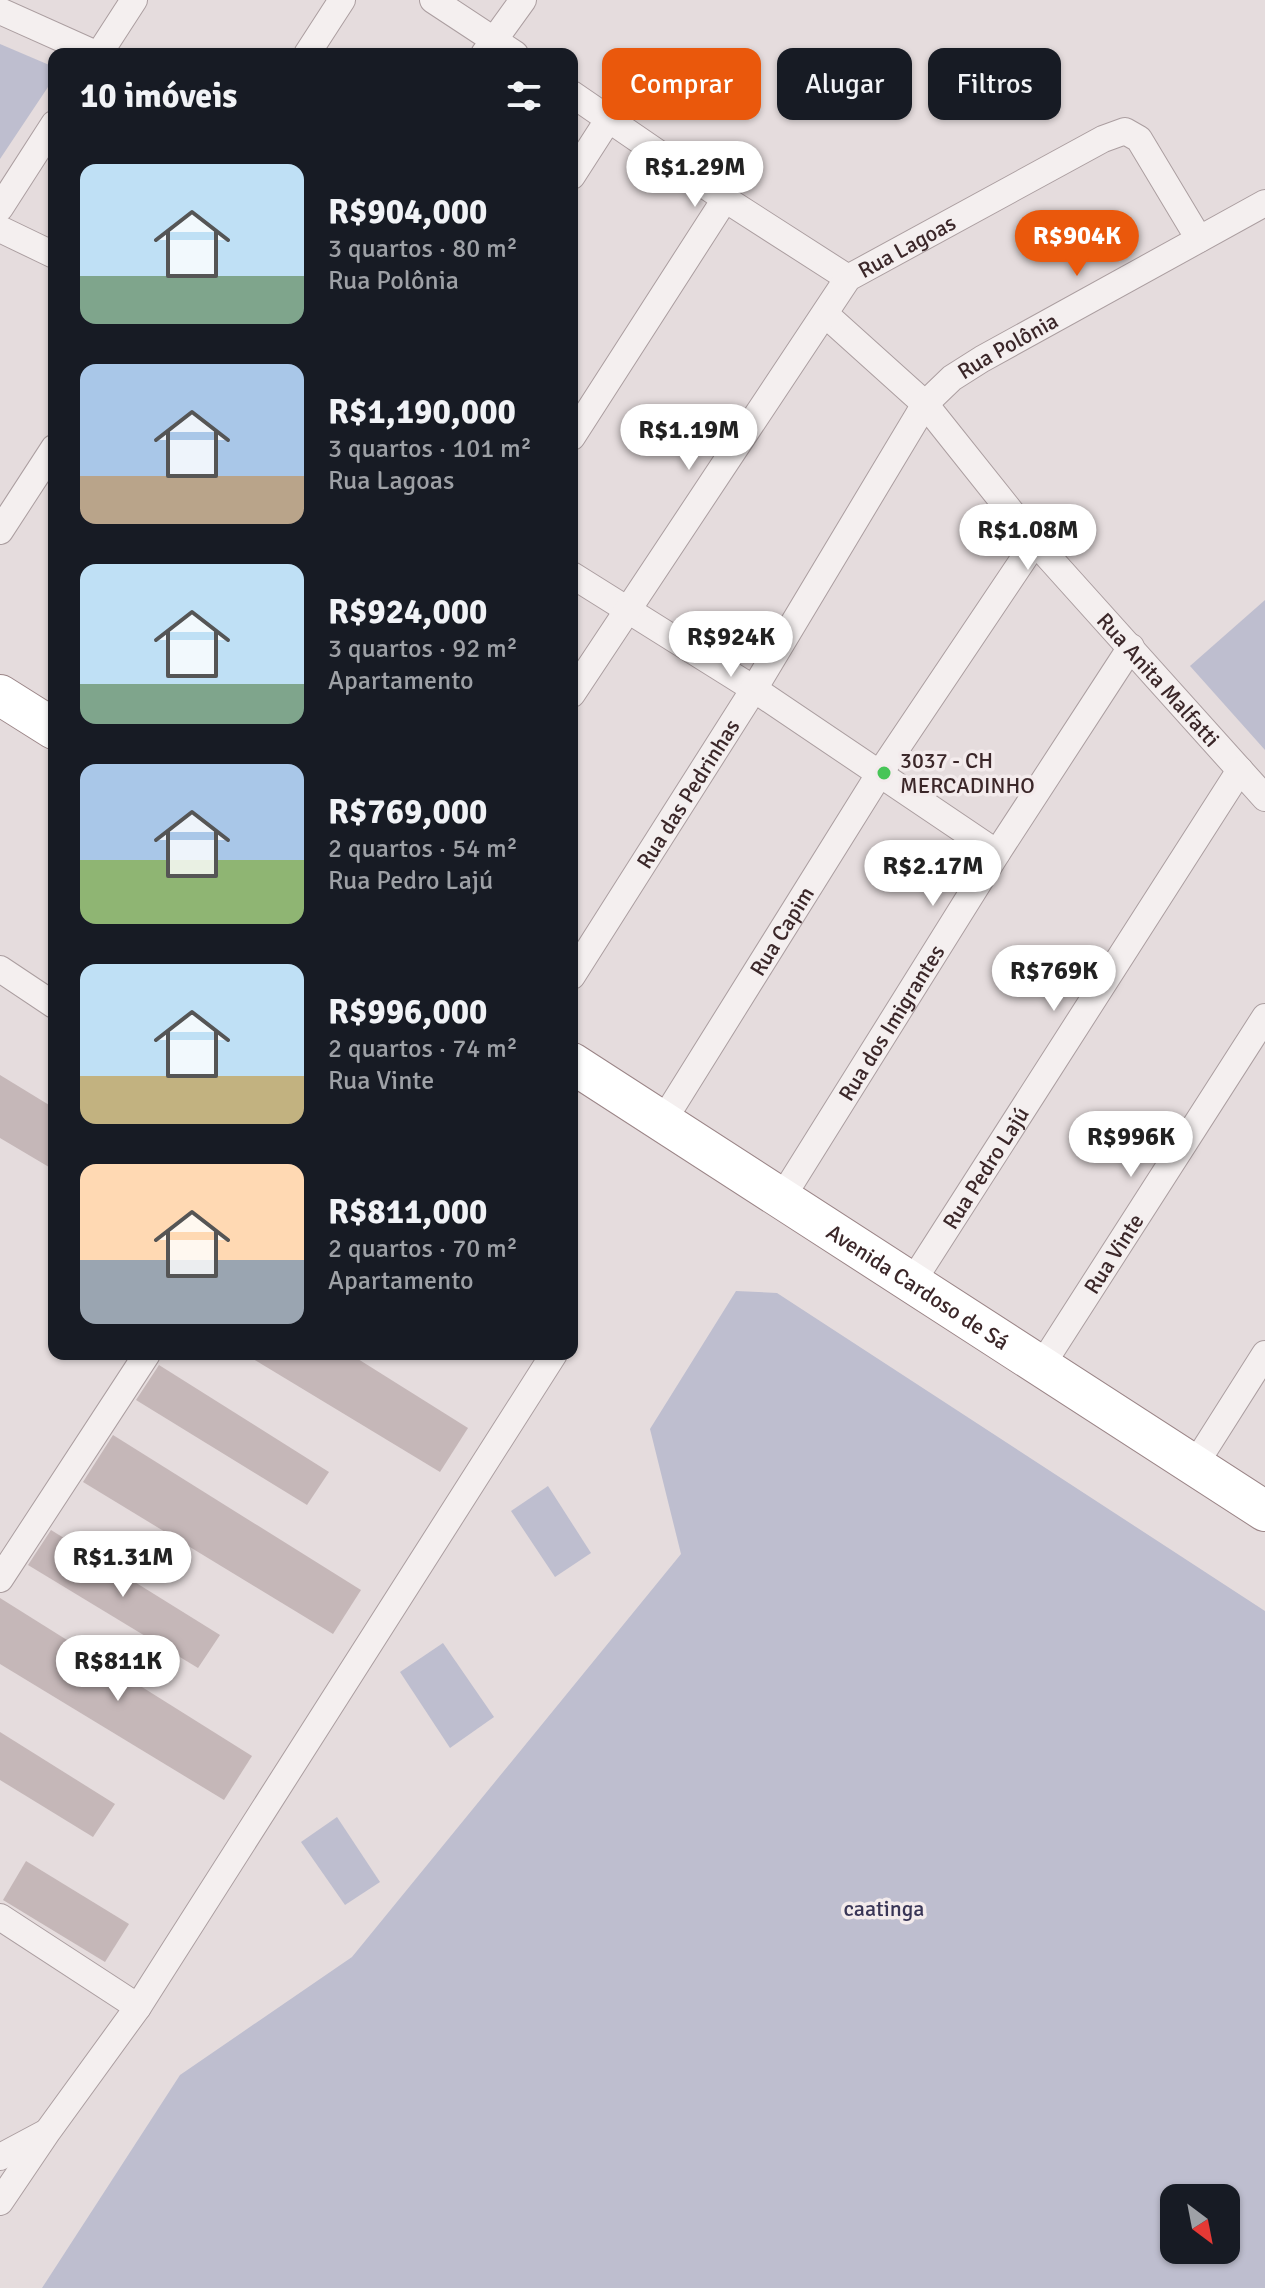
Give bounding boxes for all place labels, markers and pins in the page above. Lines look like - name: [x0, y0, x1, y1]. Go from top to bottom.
- pin: R$1.29M: [621, 141, 769, 209]
- pin: R$904K: [1012, 210, 1142, 278]
- pin: R$1.19M: [615, 404, 763, 472]
- pin: R$1.08M: [954, 504, 1102, 572]
- pin: R$924K: [666, 611, 796, 679]
- place label: 3037 - CH MERCADINHO: [900, 747, 1035, 799]
- marker: 3037 - CH MERCADINHO: [875, 764, 893, 782]
- pin: R$2.17M: [859, 840, 1007, 908]
- pin: R$769K: [989, 945, 1119, 1013]
- pin: R$996K: [1066, 1111, 1196, 1179]
- pin: R$1.31M: [49, 1531, 197, 1599]
- pin: R$811K: [53, 1635, 183, 1703]

